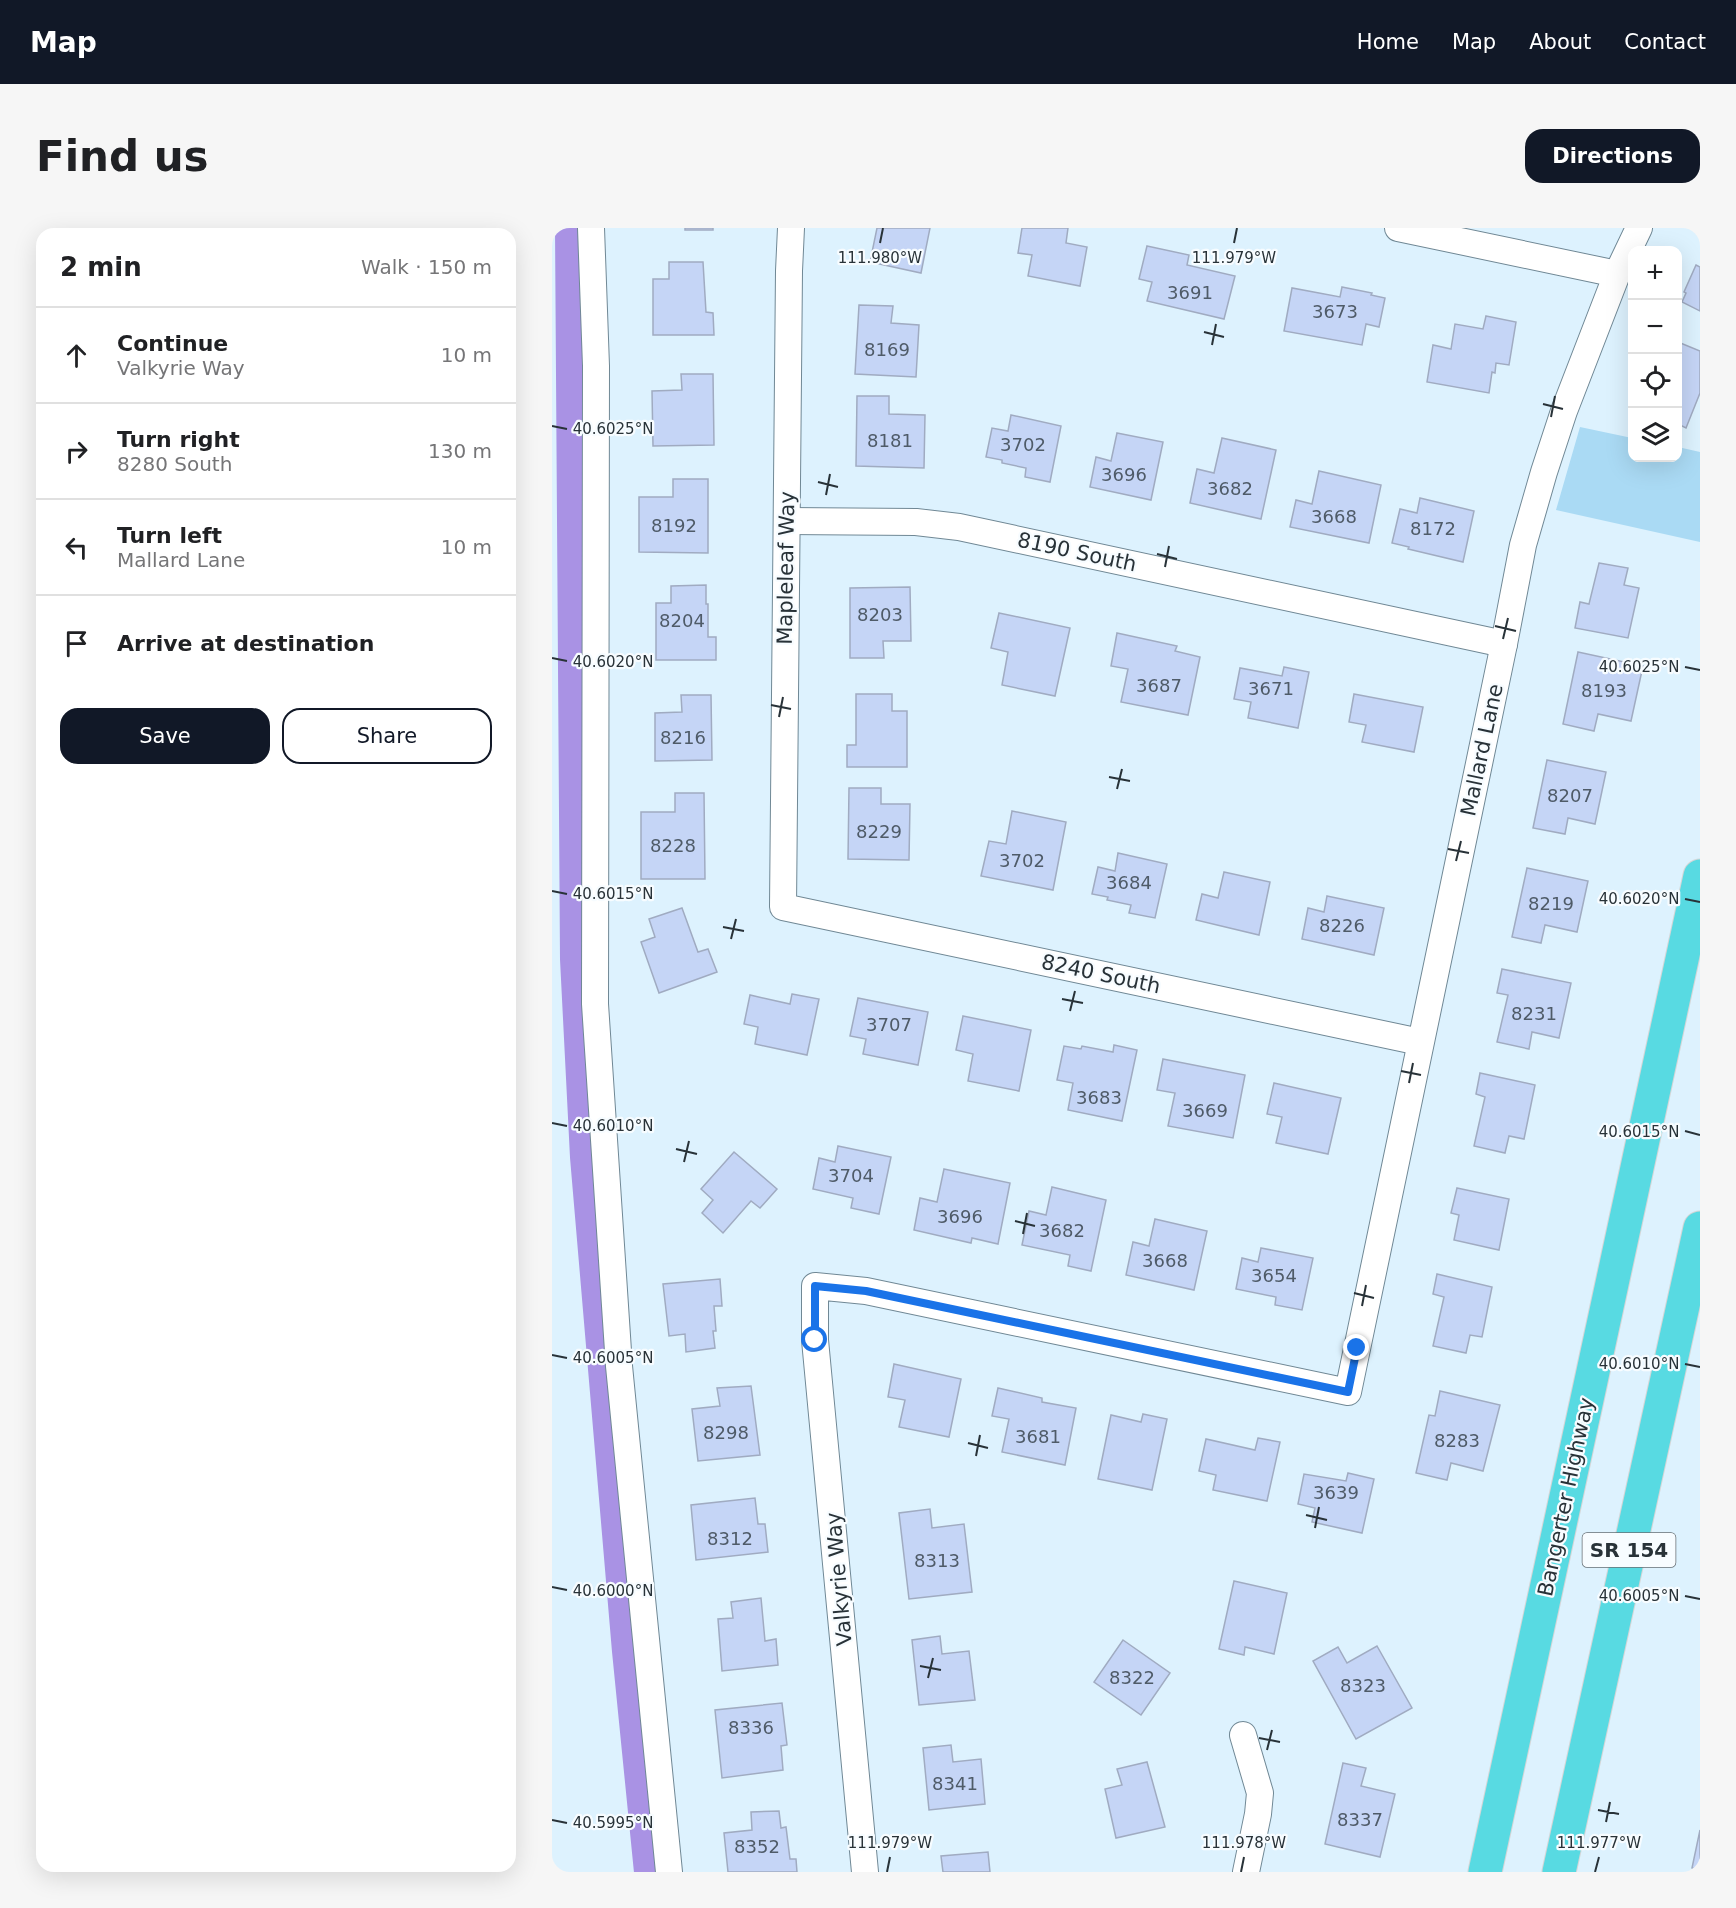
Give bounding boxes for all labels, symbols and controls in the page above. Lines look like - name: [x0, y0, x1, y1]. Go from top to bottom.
- text: Map: [30, 26, 97, 59]
- text: Home: [1357, 30, 1419, 54]
- text: Map: [1452, 30, 1496, 54]
- text: About: [1529, 30, 1591, 54]
- text: Contact: [1624, 30, 1706, 54]
- button: Directions: [1525, 129, 1700, 183]
- text: Find us: [36, 132, 209, 181]
- map controls: [1628, 246, 1682, 462]
- button: +: [1628, 246, 1682, 300]
- text: 111.980°W: [838, 249, 922, 267]
- text: 111.979°W: [1192, 249, 1276, 267]
- text: 2 min: [60, 252, 142, 282]
- text: Walk · 150 m: [361, 255, 492, 279]
- house number: 3691: [1167, 282, 1213, 303]
- button: −: [1628, 300, 1682, 354]
- house number: 3673: [1312, 301, 1358, 322]
- text: Continue: [117, 331, 228, 356]
- icon: ahead: [60, 339, 93, 372]
- house number: 8169: [864, 339, 910, 360]
- text: 10 m: [441, 343, 492, 367]
- button: locate: [1628, 354, 1682, 408]
- text: Valkyrie Way: [117, 356, 245, 380]
- button: layers: [1628, 408, 1682, 462]
- text: 40.6025°N: [573, 420, 653, 438]
- text: Turn right: [117, 427, 240, 452]
- house number: 8181: [867, 430, 913, 451]
- house number: 3702: [1000, 434, 1046, 455]
- icon: right: [60, 435, 93, 468]
- text: 130 m: [428, 439, 492, 463]
- text: 8280 South: [117, 452, 232, 476]
- house number: 3696: [1101, 464, 1147, 485]
- house number: 3682: [1207, 478, 1253, 499]
- street label: Mapleleaf Way: [773, 491, 799, 645]
- house number: 3668: [1311, 506, 1357, 527]
- house number: 8192: [651, 515, 697, 536]
- house number: 8172: [1410, 518, 1456, 539]
- text: Turn left: [117, 523, 222, 548]
- street label: 8190 South: [1015, 528, 1139, 576]
- icon: left: [60, 531, 93, 564]
- text: 10 m: [441, 535, 492, 559]
- text: Mallard Lane: [117, 548, 245, 572]
- house number: 8203: [857, 604, 903, 625]
- house number: 8204: [659, 610, 705, 631]
- icon: arrive: [60, 627, 93, 660]
- text: Arrive at destination: [117, 631, 374, 656]
- text: 40.6020°N: [573, 653, 653, 671]
- text: 40.6025°N: [1599, 658, 1679, 676]
- house number: 3687: [1136, 675, 1182, 696]
- house number: 3671: [1248, 678, 1294, 699]
- house number: 8193: [1581, 680, 1627, 701]
- street label: Mallard Lane: [1456, 682, 1508, 818]
- button: Save: [60, 708, 270, 764]
- button: Share: [282, 708, 492, 764]
- house number: 8216: [660, 727, 706, 748]
- house number: 8207: [1547, 785, 1593, 806]
- house number: 8229: [856, 821, 902, 842]
- house number: 8228: [650, 835, 696, 856]
- house number: 3702: [999, 850, 1045, 871]
- house number: 3684: [1106, 872, 1152, 893]
- text: 40.6015°N: [573, 885, 653, 903]
- text: 40.6020°N: [1599, 890, 1679, 908]
- house number: 8219: [1528, 893, 1574, 914]
- house number: 8226: [1319, 915, 1365, 936]
- street label: 8240 South: [1039, 950, 1163, 998]
- house number: 8231: [1511, 1003, 1557, 1024]
- house number: 3707: [866, 1014, 912, 1035]
- house number: 3683: [1076, 1087, 1122, 1108]
- house number: 3669: [1182, 1100, 1228, 1121]
- text: 40.6010°N: [573, 1117, 653, 1135]
- text: 40.6015°N: [1599, 1123, 1679, 1141]
- house number: 3704: [828, 1165, 874, 1186]
- house number: 3696: [937, 1206, 983, 1227]
- house number: 3682: [1039, 1220, 1085, 1241]
- house number: 3668: [1142, 1250, 1188, 1271]
- house number: 3654: [1251, 1265, 1297, 1286]
- route start: [801, 1326, 827, 1352]
- route end: [1343, 1334, 1369, 1360]
- text: 40.6005°N: [573, 1349, 653, 1367]
- text: 40.6010°N: [1599, 1355, 1679, 1373]
- street label: Bangerter Highway: [1533, 1395, 1599, 1599]
- house number: 8298: [703, 1422, 749, 1443]
- house number: 3681: [1015, 1426, 1061, 1447]
- house number: 8283: [1434, 1430, 1480, 1451]
- house number: 3639: [1313, 1482, 1359, 1503]
- street label: Valkyrie Way: [821, 1511, 857, 1647]
- house number: 8312: [707, 1528, 753, 1549]
- road number: SR 154: [1582, 1533, 1676, 1567]
- house number: 8313: [914, 1550, 960, 1571]
- text: 40.6000°N: [573, 1582, 653, 1600]
- text: 40.6005°N: [1599, 1587, 1679, 1605]
- house number: 8322: [1109, 1667, 1155, 1688]
- house number: 8323: [1340, 1675, 1386, 1696]
- house number: 8336: [728, 1717, 774, 1738]
- house number: 8341: [932, 1773, 978, 1794]
- house number: 8337: [1337, 1809, 1383, 1830]
- text: 40.5995°N: [573, 1814, 653, 1832]
- text: 111.979°W: [848, 1834, 932, 1852]
- text: 111.978°W: [1202, 1834, 1286, 1852]
- text: 111.977°W: [1557, 1834, 1641, 1852]
- house number: 8352: [734, 1836, 780, 1857]

